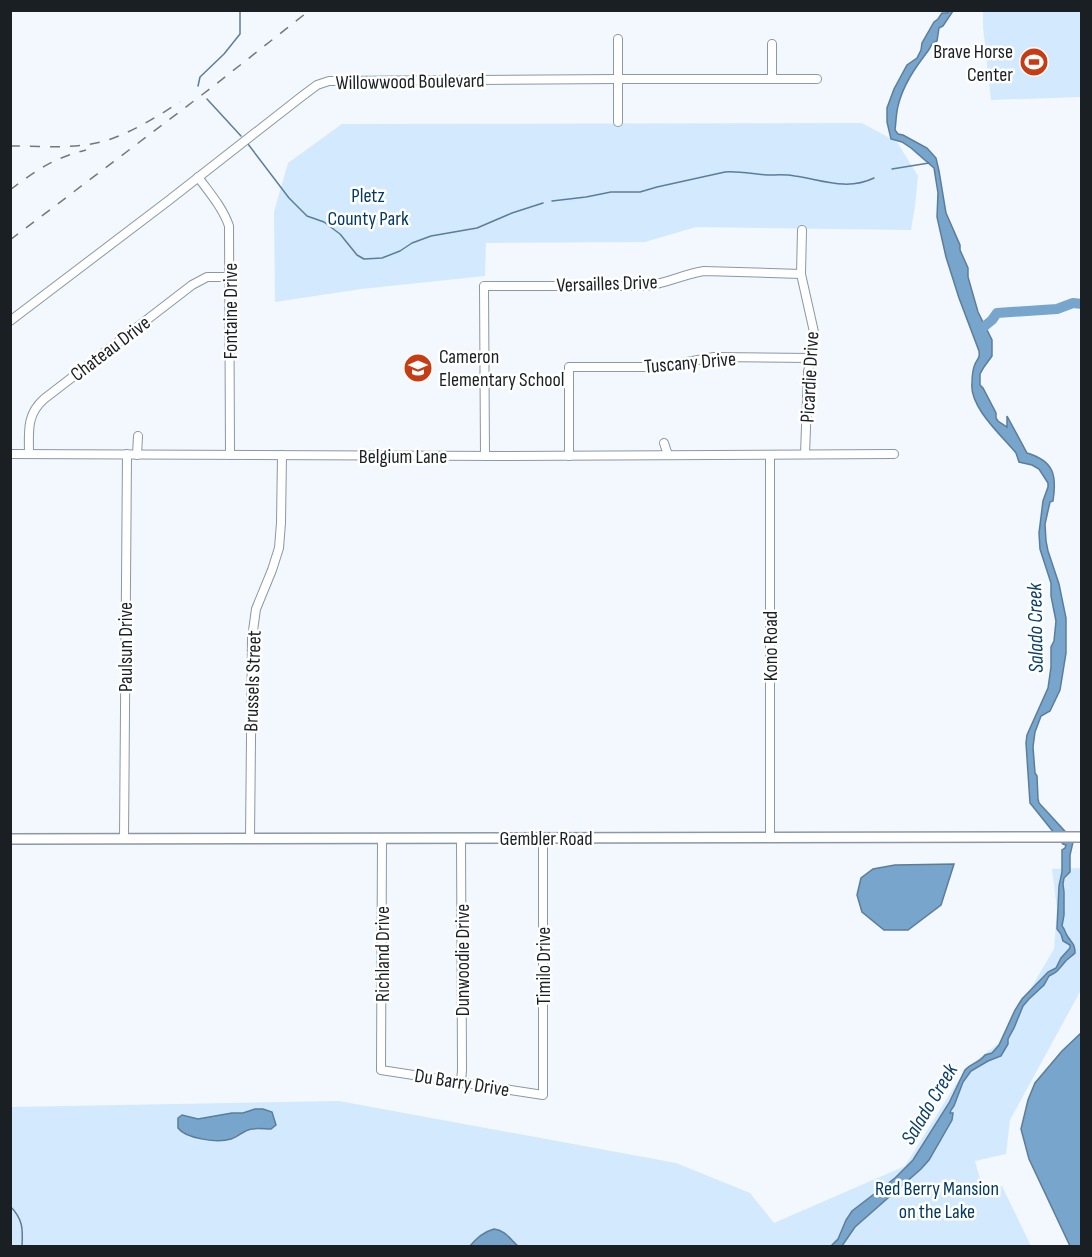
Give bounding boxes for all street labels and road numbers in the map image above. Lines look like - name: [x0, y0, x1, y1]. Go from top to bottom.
- street label: Willowwood Boulevard: [335, 69, 485, 95]
- street label: Fontaine Drive: [219, 263, 243, 359]
- street label: Versailles Drive: [556, 270, 658, 298]
- street label: Chateau Drive: [66, 311, 155, 387]
- street label: Picardie Drive: [796, 331, 824, 423]
- street label: Tuscany Drive: [643, 347, 737, 379]
- street label: Belgium Lane: [359, 445, 447, 469]
- street label: Paulsun Drive: [114, 602, 138, 692]
- street label: Kono Road: [759, 611, 783, 681]
- street label: Brussels Street: [239, 630, 267, 732]
- street label: Gembler Road: [499, 827, 593, 851]
- street label: Dunwoodie Drive: [451, 904, 475, 1016]
- street label: Richland Drive: [371, 906, 395, 1002]
- street label: Timilo Drive: [532, 927, 556, 1005]
- street label: Du Barry Drive: [413, 1064, 511, 1102]

